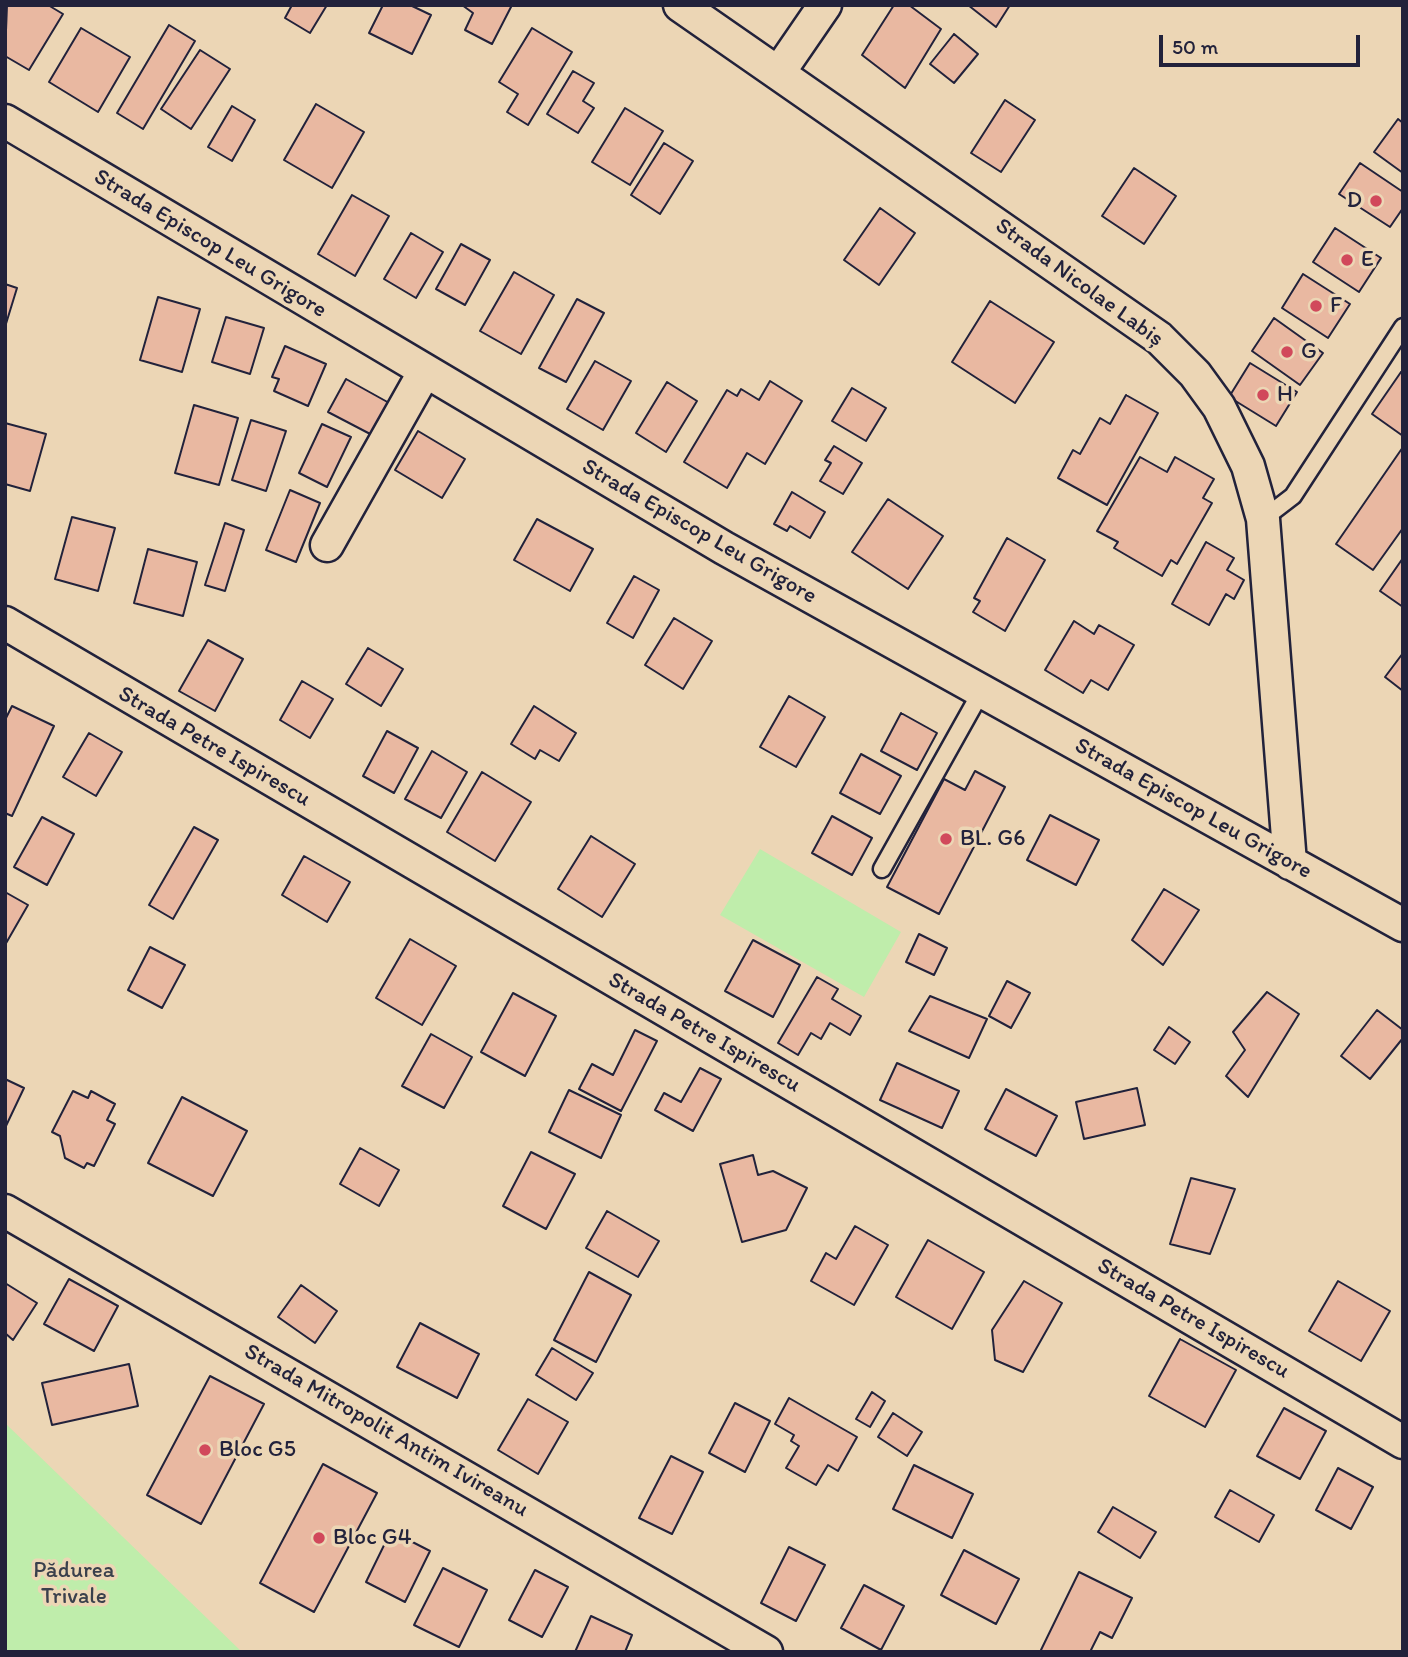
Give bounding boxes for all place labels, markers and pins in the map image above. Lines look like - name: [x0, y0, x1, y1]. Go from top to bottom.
- place label: D: [1347, 187, 1362, 215]
- marker: D: [1368, 193, 1384, 209]
- place label: E: [1361, 246, 1374, 274]
- marker: E: [1339, 252, 1355, 268]
- place label: F: [1330, 292, 1342, 320]
- marker: F: [1308, 298, 1324, 314]
- place label: G: [1301, 338, 1317, 366]
- marker: G: [1279, 344, 1295, 360]
- place label: H: [1277, 381, 1293, 409]
- marker: H: [1255, 387, 1271, 403]
- place label: BL. G6: [960, 825, 1025, 853]
- marker: BL. G6: [938, 831, 954, 847]
- place label: Bloc G5: [219, 1436, 296, 1464]
- marker: Bloc G5: [197, 1442, 213, 1458]
- place label: Bloc G4: [333, 1524, 411, 1552]
- marker: Bloc G4: [311, 1530, 327, 1546]

